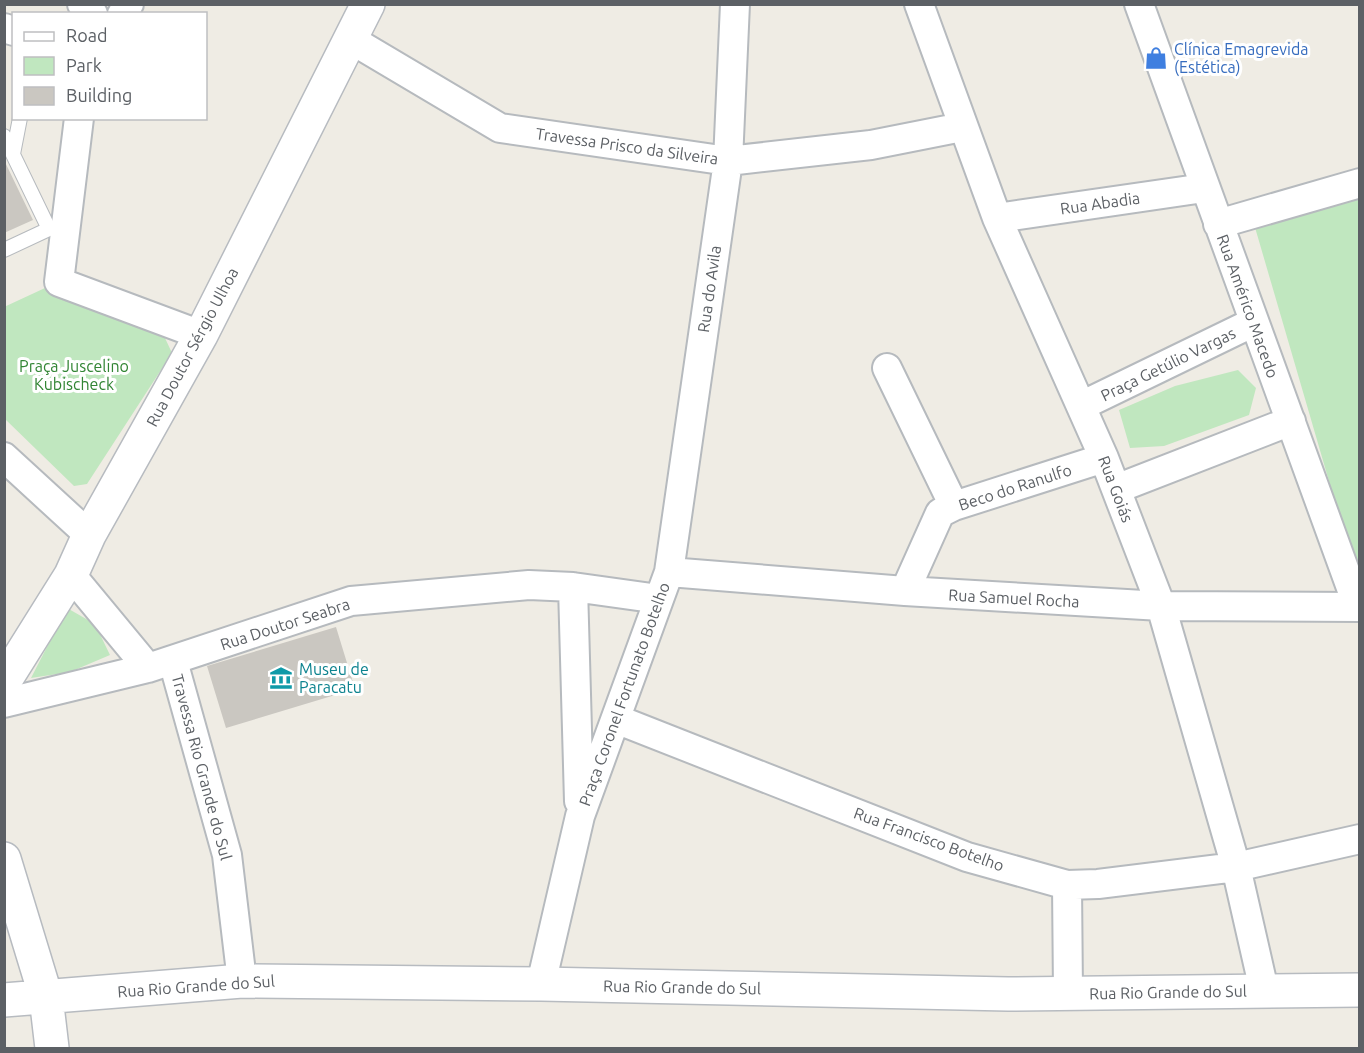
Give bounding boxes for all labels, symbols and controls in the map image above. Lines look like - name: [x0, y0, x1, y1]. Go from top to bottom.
- legend: [12, 12, 207, 120]
- text: Road: [66, 25, 108, 45]
- place label: Clínica Emagrevida (Estética): [1174, 40, 1309, 77]
- shop icon: Clínica Emagrevida (Estética): [1143, 45, 1169, 71]
- text: Park: [66, 55, 102, 75]
- text: Building: [66, 85, 132, 105]
- street label: Travessa Prisco da Silveira: [534, 124, 720, 168]
- street label: Rua Abadia: [1059, 188, 1141, 218]
- street label: Rua Américo Macedo: [1214, 232, 1282, 380]
- street label: Rua do Avila: [694, 244, 724, 334]
- street label: Rua Doutor Sérgio Ulhoa: [142, 264, 242, 430]
- street label: Praça Getúlio Vargas: [1098, 324, 1238, 404]
- park label: Praça Juscelino Kubischeck: [19, 357, 129, 393]
- street label: Rua Goiás: [1095, 453, 1137, 525]
- street label: Beco do Ranulfo: [956, 460, 1074, 514]
- street label: Praça Coronel Fortunato Botelho: [575, 580, 673, 808]
- street label: Rua Samuel Rocha: [948, 586, 1080, 610]
- street label: Rua Doutor Seabra: [218, 595, 352, 653]
- place label: Museu de Paracatu: [299, 660, 369, 696]
- museum icon: Museu de Paracatu: [268, 665, 294, 691]
- street label: Travessa Rio Grande do Sul: [168, 672, 236, 862]
- street label: Rua Francisco Botelho: [851, 803, 1007, 875]
- street label: Rua Rio Grande do Sul: [117, 972, 275, 1000]
- street label: Rua Rio Grande do Sul: [603, 977, 761, 997]
- street label: Rua Rio Grande do Sul: [1089, 982, 1247, 1002]

